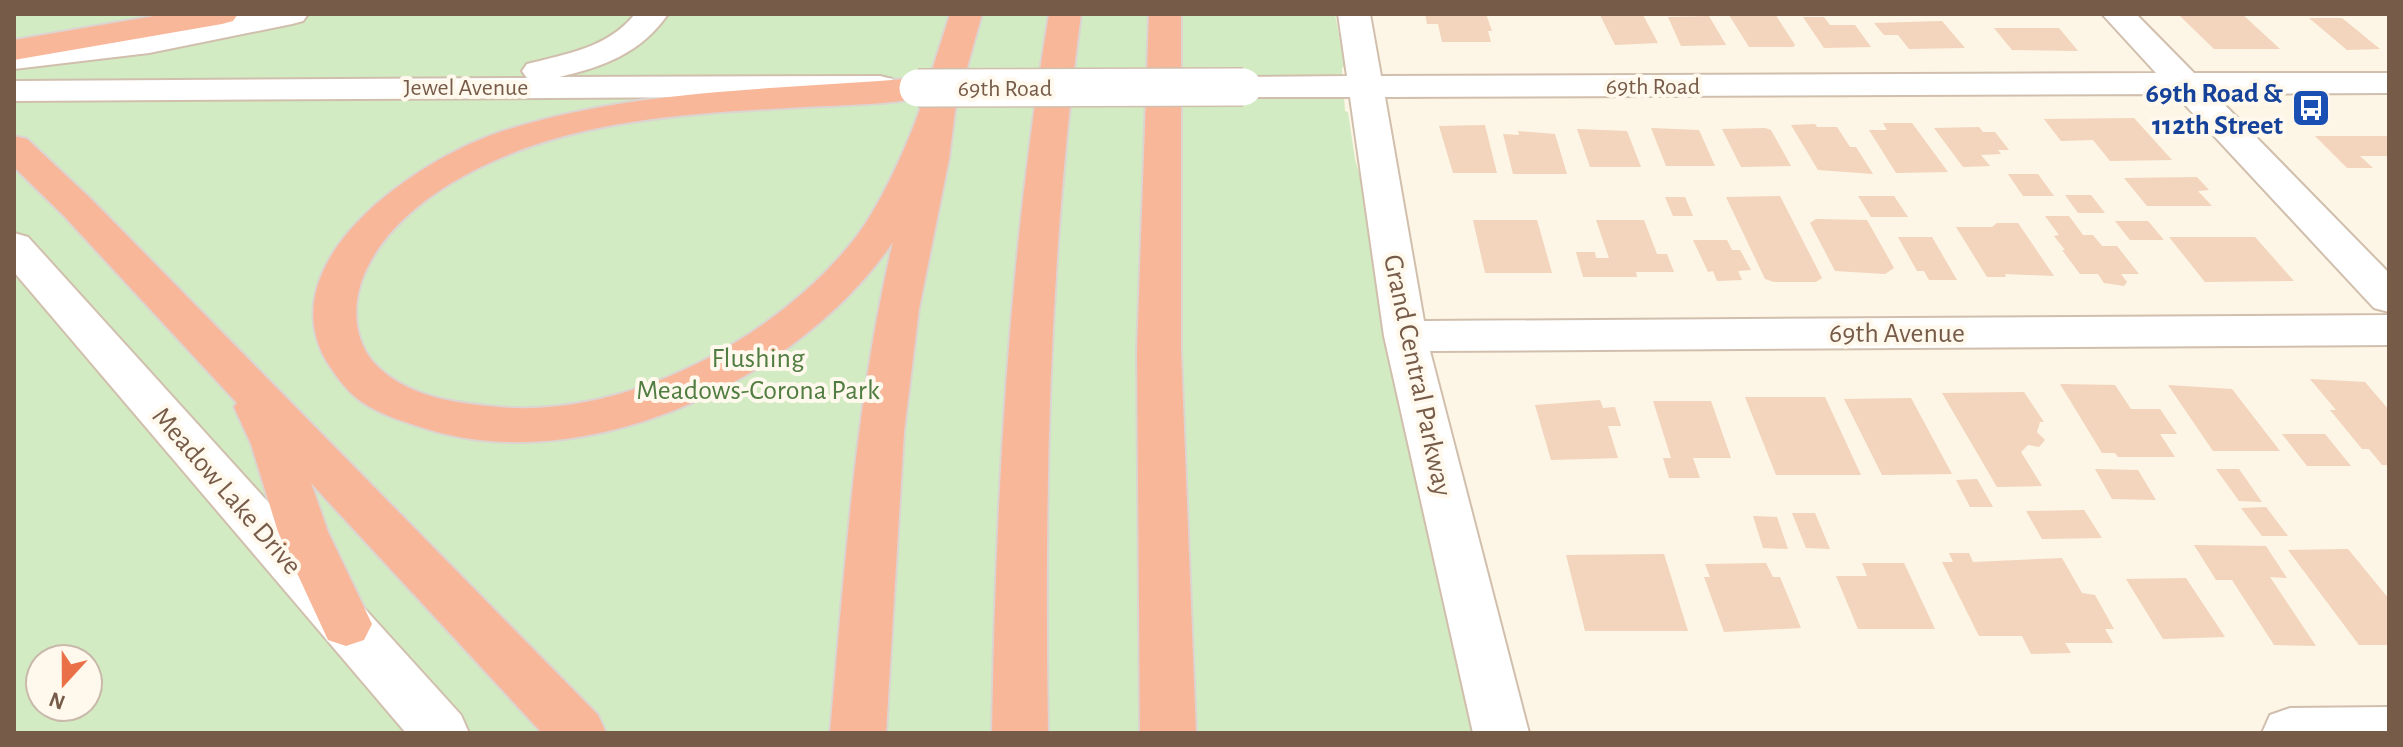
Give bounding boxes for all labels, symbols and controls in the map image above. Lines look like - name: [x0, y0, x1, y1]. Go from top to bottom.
- street label: 69th Road: [1606, 75, 1700, 99]
- street label: Jewel Avenue: [404, 76, 528, 100]
- street label: 69th Road: [958, 77, 1052, 101]
- place label: 69th Road & 112th Street: [2146, 80, 2284, 140]
- bus stop icon: 69th Road & 112th Street: [2290, 87, 2332, 129]
- street label: Grand Central Parkway: [1378, 252, 1456, 499]
- street label: 69th Avenue: [1829, 320, 1965, 348]
- park label: Flushing Meadows-Corona Park: [636, 345, 880, 405]
- street label: Meadow Lake Drive: [147, 402, 306, 580]
- north arrow: [24, 643, 104, 723]
- text: N: [46, 688, 68, 714]

